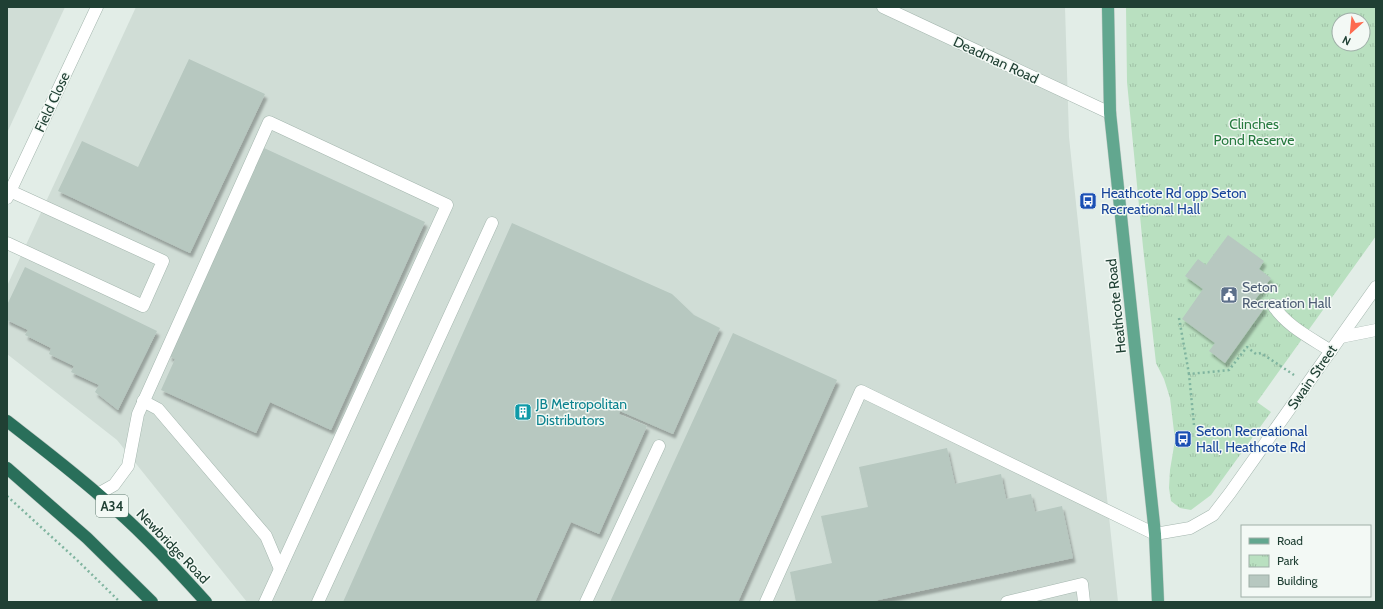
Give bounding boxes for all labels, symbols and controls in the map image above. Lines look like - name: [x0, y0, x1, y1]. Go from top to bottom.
- north arrow: [1331, 12, 1371, 52]
- street label: Deadman Road: [950, 32, 1042, 88]
- text: N: [1340, 33, 1353, 49]
- street label: Field Close: [30, 69, 74, 135]
- park label: Clinches Pond Reserve: [1214, 115, 1294, 149]
- place label: Heathcote Rd opp Seton Recreational Hall: [1101, 184, 1247, 218]
- bus stop icon: Heathcote Rd opp Seton Recreational Hall: [1078, 191, 1098, 211]
- street label: Heathcote Road: [1102, 258, 1130, 354]
- place label: Seton Recreation Hall: [1242, 278, 1332, 312]
- public building icon: Seton Recreation Hall: [1219, 285, 1239, 305]
- street label: Swain Street: [1283, 341, 1341, 413]
- place label: JB Metropolitan Distributors: [535, 395, 627, 429]
- building icon: JB Metropolitan Distributors: [513, 402, 533, 422]
- place label: Seton Recreational Hall, Heathcote Rd: [1196, 422, 1308, 456]
- bus stop icon: Seton Recreational Hall, Heathcote Rd: [1173, 429, 1193, 449]
- road number: A34: [96, 495, 128, 517]
- street label: Newbridge Road: [133, 505, 213, 587]
- legend: [1241, 525, 1371, 597]
- text: Road: [1277, 533, 1303, 548]
- text: Park: [1277, 553, 1299, 568]
- text: Building: [1277, 573, 1319, 588]

